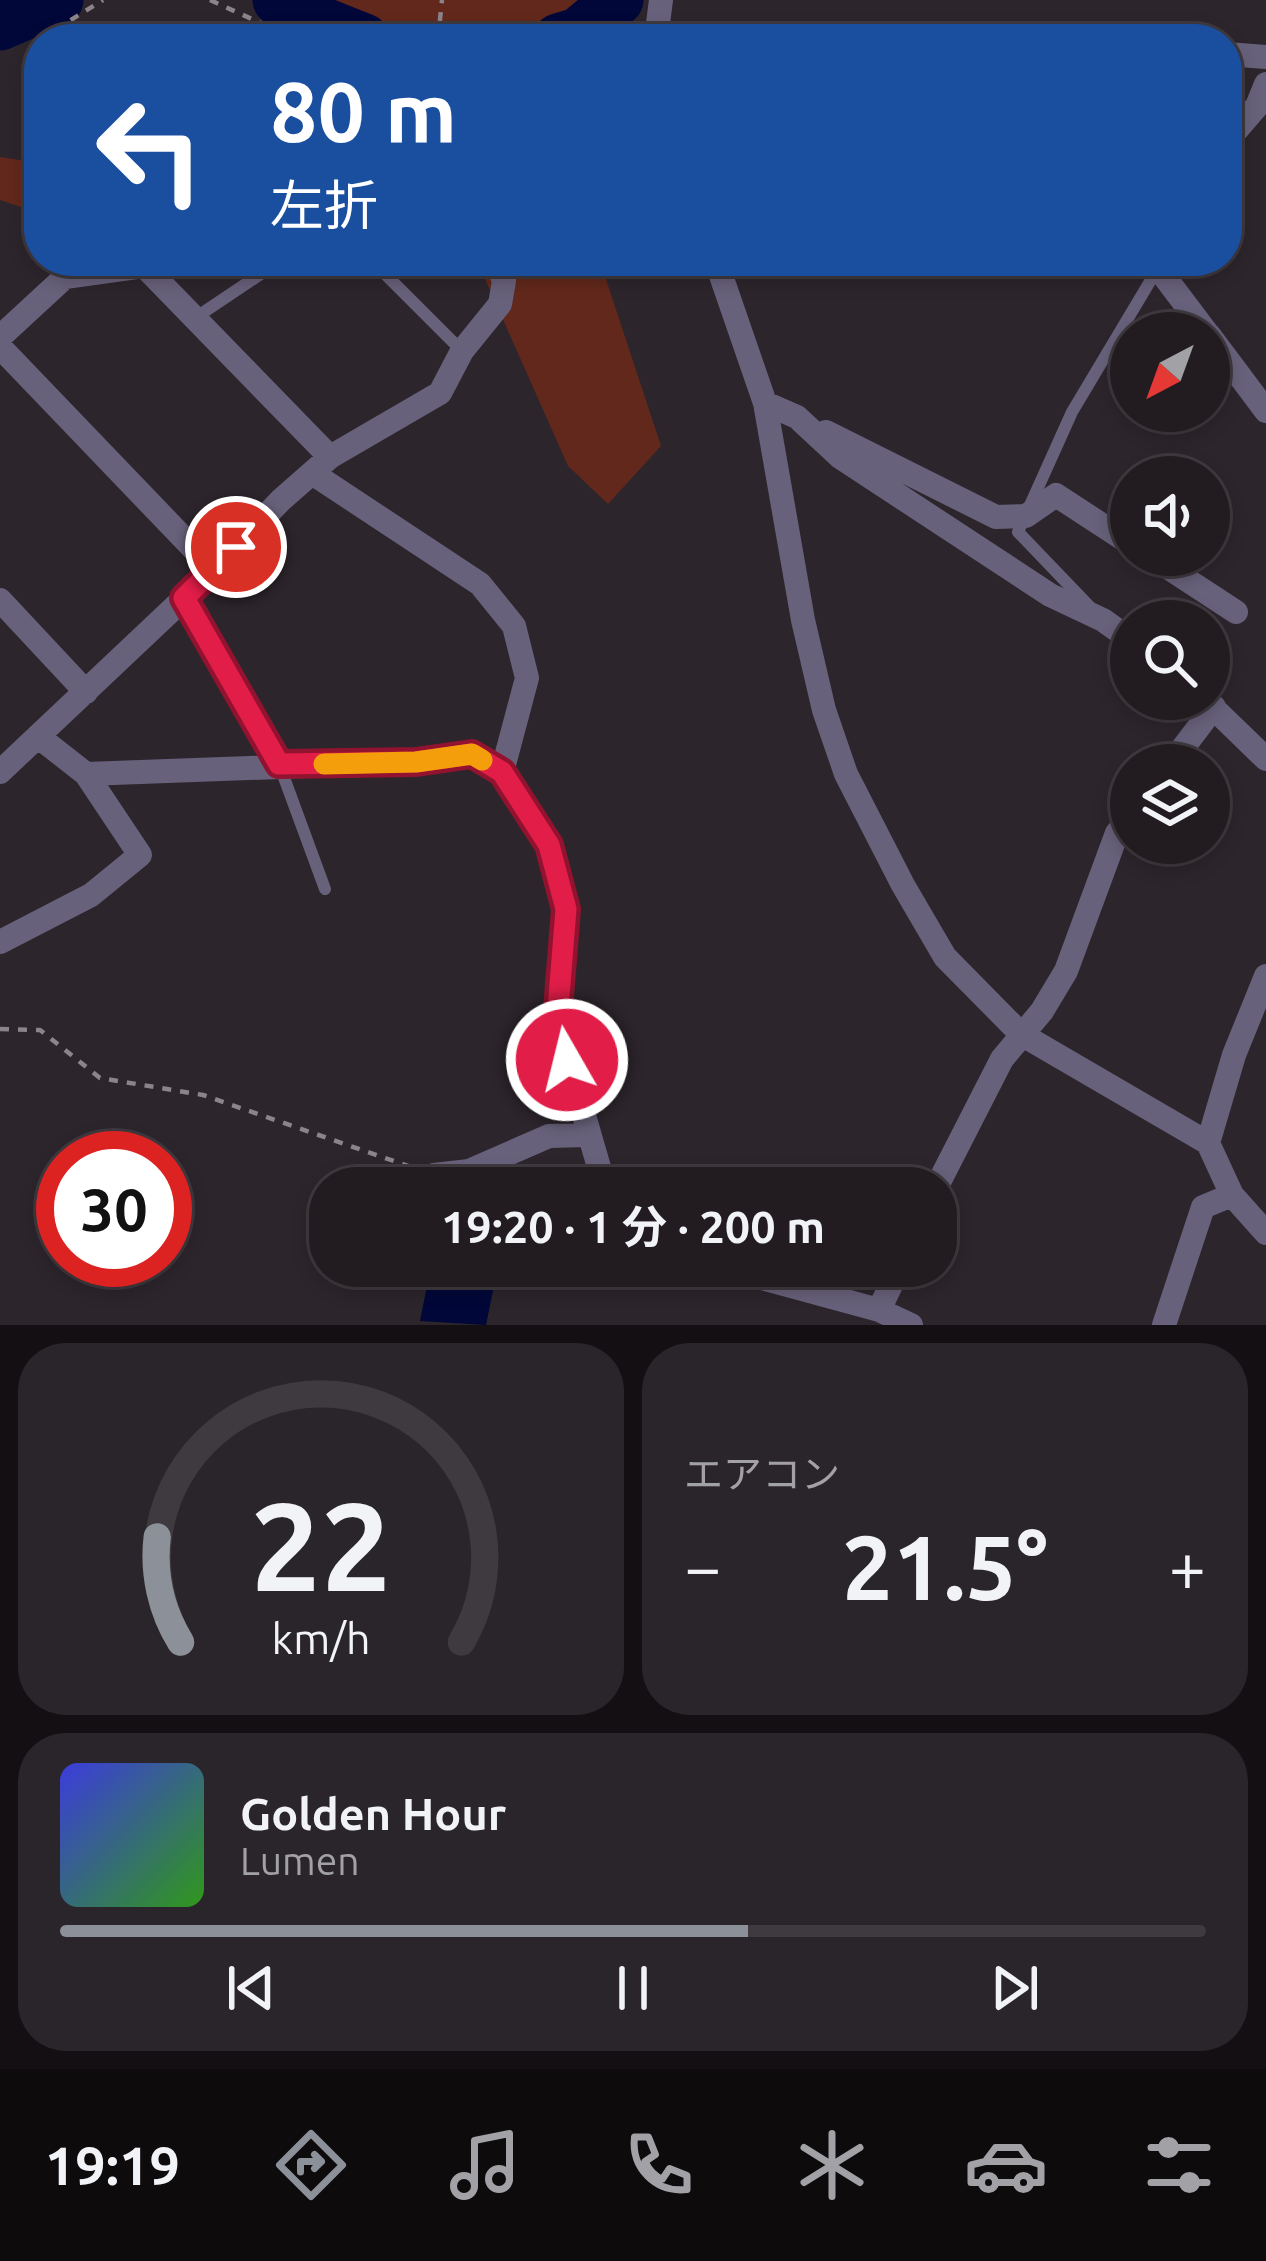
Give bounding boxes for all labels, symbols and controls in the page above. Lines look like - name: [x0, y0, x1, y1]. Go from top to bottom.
- text: 80 m: [270, 64, 457, 158]
- icon: left: [72, 72, 228, 228]
- text: 左折: [270, 175, 378, 235]
- north arrow: [1110, 312, 1230, 432]
- map controls: [1110, 312, 1230, 864]
- button: sound: [1110, 456, 1230, 576]
- pin: [185, 496, 287, 598]
- icon: arrive: [203, 514, 269, 580]
- button: search: [1110, 600, 1230, 720]
- button: layers: [1110, 744, 1230, 864]
- position arrow: [504, 997, 630, 1123]
- speed limit sign: 30: [36, 1131, 192, 1287]
- text: 19:20 · 1 分 · 200 m: [441, 1201, 825, 1252]
- text: エアコン: [684, 1452, 840, 1495]
- text: 22: [251, 1475, 391, 1615]
- text: 21.5°: [842, 1516, 1048, 1617]
- text: −: [684, 1529, 721, 1603]
- text: +: [1169, 1529, 1206, 1603]
- text: km/h: [271, 1614, 371, 1662]
- text: Golden Hour: [240, 1788, 506, 1839]
- text: Lumen: [240, 1839, 360, 1882]
- icon: previous: [218, 1955, 284, 2021]
- icon: pause: [600, 1955, 666, 2021]
- icon: next: [982, 1955, 1048, 2021]
- icon: directions: [269, 2123, 353, 2207]
- icon: music: [443, 2123, 527, 2207]
- icon: phone: [617, 2123, 701, 2207]
- icon: climate: [790, 2123, 874, 2207]
- icon: car: [964, 2123, 1048, 2207]
- icon: filters: [1137, 2123, 1221, 2207]
- text: 19:19: [45, 2135, 180, 2195]

